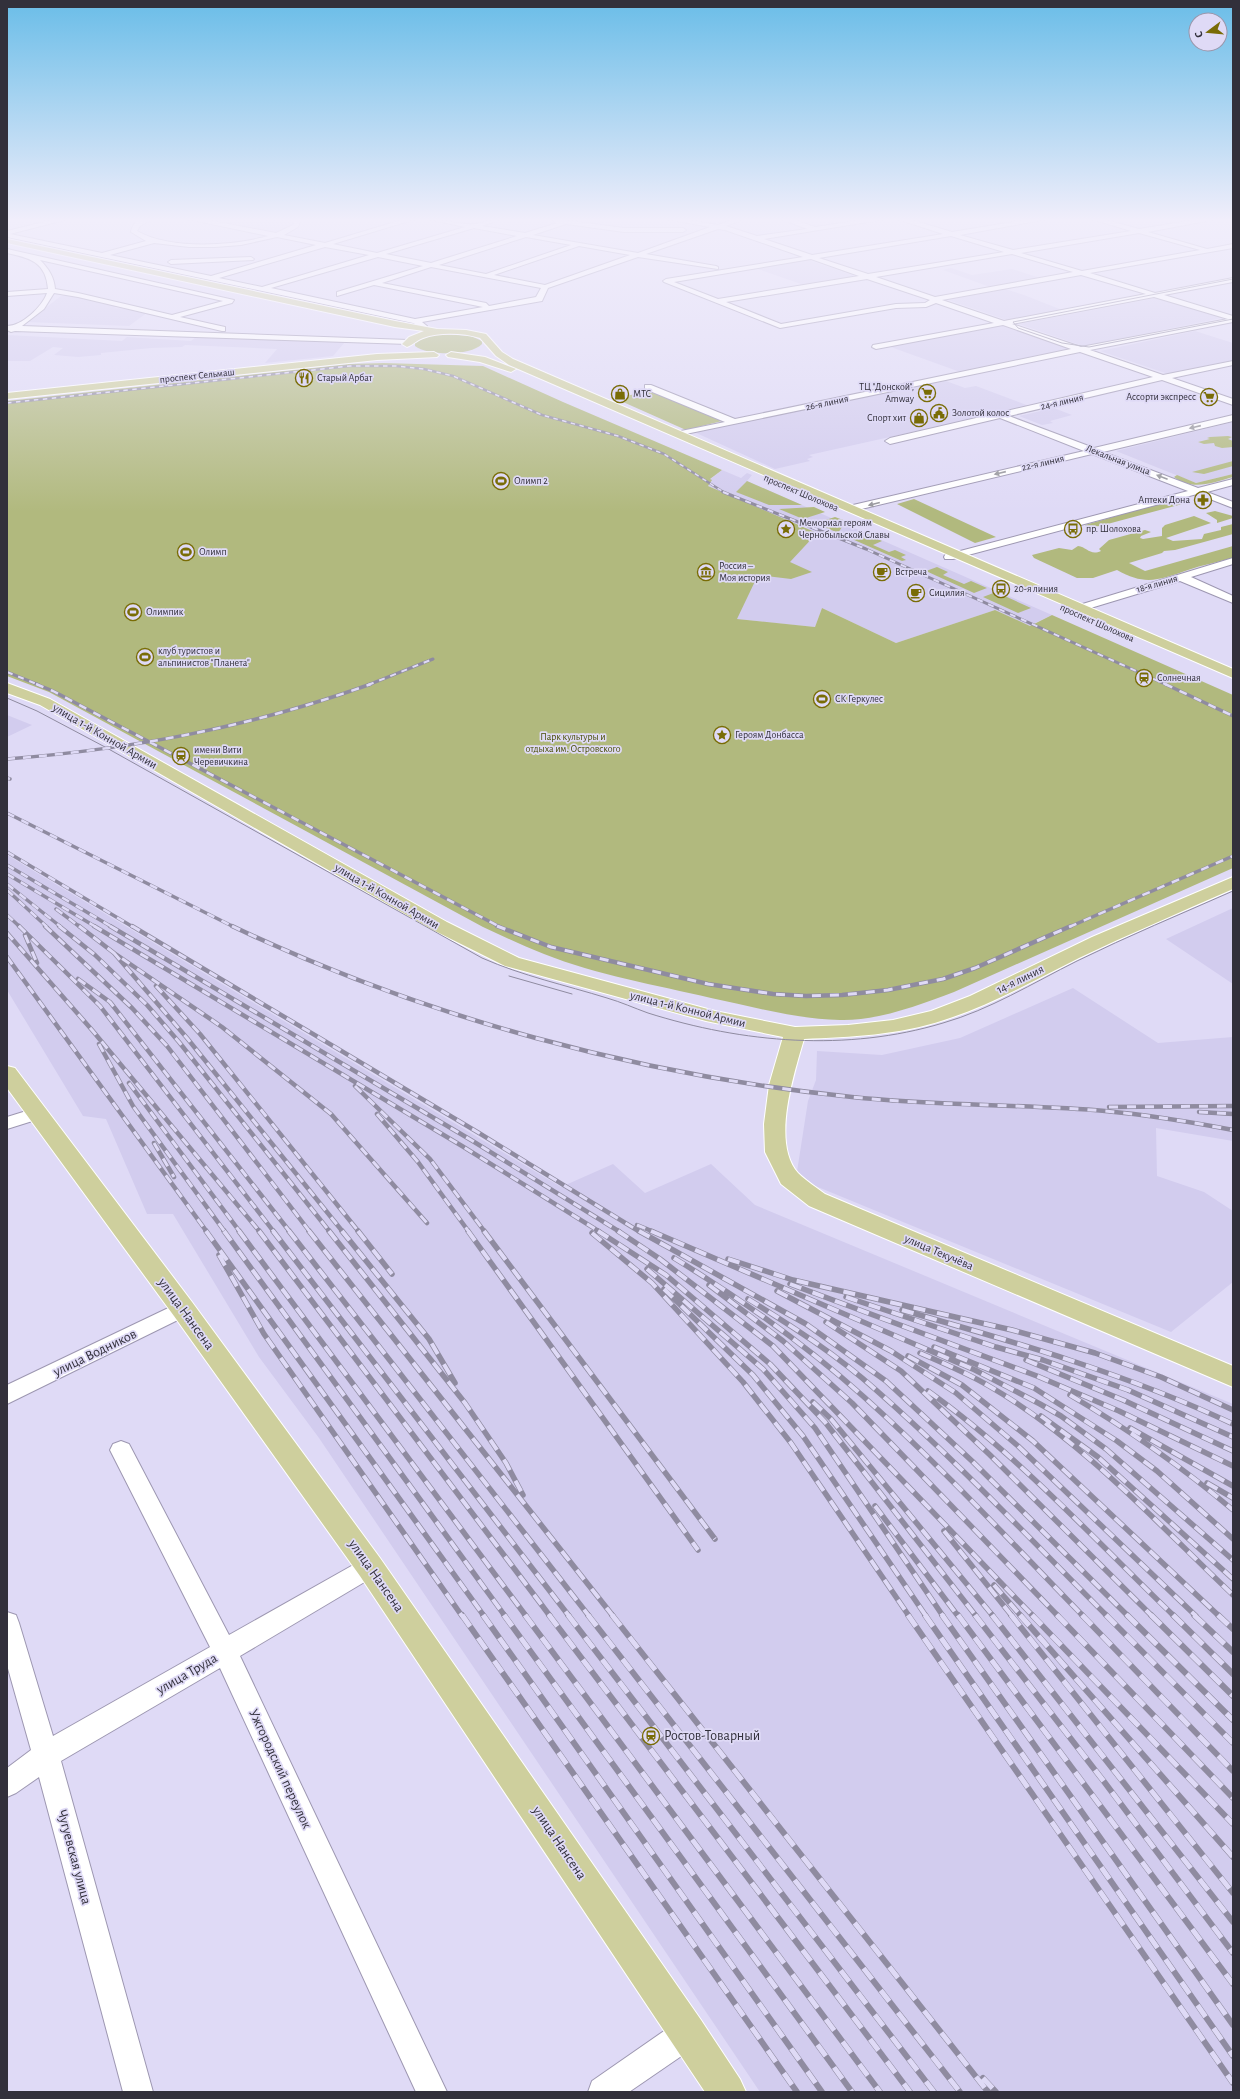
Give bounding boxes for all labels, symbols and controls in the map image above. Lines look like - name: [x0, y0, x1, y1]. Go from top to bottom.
- north arrow: [1188, 12, 1228, 52]
- text: С: [1193, 30, 1205, 39]
- street label: проспект Сельмаш: [159, 367, 235, 385]
- restaurant icon: Старый Арбат: [294, 368, 314, 388]
- place label: Старый Арбат: [317, 373, 373, 383]
- place label: ТЦ "Донской", Amway: [859, 382, 915, 404]
- supermarket icon: ТЦ "Донской", Amway: [917, 383, 937, 403]
- shop icon: МТС: [610, 384, 630, 404]
- supermarket icon: Ассорти экспресс: [1199, 387, 1219, 407]
- place label: МТС: [633, 389, 652, 399]
- street label: 24-я линия: [1040, 392, 1084, 412]
- place label: Ассорти экспресс: [1126, 392, 1196, 402]
- street label: 26-я линия: [805, 394, 849, 412]
- public building icon: Золотой колос: [929, 403, 949, 423]
- shop icon: Спорт хит: [909, 408, 929, 428]
- place label: Золотой колос: [952, 408, 1009, 418]
- place label: Спорт хит: [867, 413, 906, 423]
- one-way arrow: [1189, 424, 1201, 430]
- street label: Лекальная улица: [1084, 443, 1152, 477]
- street label: 22-я линия: [1021, 453, 1065, 473]
- sports icon: Олимп 2: [491, 471, 511, 491]
- one-way arrow: [994, 471, 1007, 477]
- street label: проспект Шолохова: [762, 473, 840, 513]
- one-way arrow: [1156, 474, 1168, 480]
- place label: Олимп 2: [514, 476, 548, 486]
- pharmacy icon: Аптеки Дона: [1193, 490, 1213, 510]
- place label: Аптеки Дона: [1138, 495, 1190, 505]
- one-way arrow: [868, 501, 880, 507]
- place label: Мемориал героям Чернобыльской Славы: [799, 518, 890, 540]
- place icon: Мемориал героям Чернобыльской Славы: [776, 519, 796, 539]
- bus stop icon: пр. Шолохова: [1063, 519, 1083, 539]
- place label: пр. Шолохова: [1086, 524, 1142, 534]
- sports icon: Олимп: [176, 542, 196, 562]
- place label: Олимп: [199, 547, 227, 557]
- place label: Россия – Моя история: [719, 561, 770, 583]
- museum icon: Россия – Моя история: [696, 562, 716, 582]
- cafe icon: Встреча: [872, 562, 892, 582]
- place label: Встреча: [895, 567, 927, 577]
- street label: 18-я линия: [1135, 573, 1179, 595]
- bus stop icon: 20-я линия: [991, 579, 1011, 599]
- cafe icon: Сицилия: [906, 583, 926, 603]
- place label: 20-я линия: [1014, 584, 1058, 594]
- place label: Сицилия: [929, 588, 965, 598]
- sports icon: Олимпик: [123, 602, 143, 622]
- street label: проспект Шолохова: [1058, 602, 1136, 644]
- place label: Олимпик: [146, 607, 184, 617]
- place label: клуб туристов и альпинистов "Планета": [158, 646, 250, 668]
- sports icon: клуб туристов и альпинистов "Планета": [135, 647, 155, 667]
- station icon: Солнечная: [1134, 668, 1154, 688]
- place label: Солнечная: [1157, 673, 1201, 683]
- sports icon: СК Геркулес: [812, 689, 832, 709]
- place label: СК Геркулес: [835, 694, 883, 704]
- street label: улица 1-й Конной Армии: [49, 701, 159, 772]
- place icon: Героям Донбасса: [712, 725, 732, 745]
- place label: Героям Донбасса: [735, 730, 804, 740]
- park label: Парк культуры и отдыха им. Островского: [525, 732, 621, 754]
- place label: имени Вити Черевичкина: [194, 745, 248, 767]
- station icon: имени Вити Черевичкина: [171, 746, 191, 766]
- street label: улица 1-й Конной Армии: [331, 861, 441, 932]
- street label: 14-я линия: [994, 962, 1046, 996]
- street label: улица 1-й Конной Армии: [628, 989, 747, 1030]
- street label: улица Текучёва: [901, 1232, 976, 1273]
- street label: улица Нансена: [155, 1275, 217, 1353]
- street label: улица Водников: [50, 1327, 139, 1380]
- street label: улица Нансена: [345, 1536, 406, 1615]
- street label: улица Труда: [153, 1651, 220, 1697]
- street label: Ужгородский переулок: [246, 1707, 314, 1831]
- station icon: Ростов-Товарный: [641, 1726, 661, 1746]
- place label: Ростов-Товарный: [664, 1729, 760, 1743]
- street label: улица Нансена: [529, 1803, 589, 1883]
- street label: Чугуевская улица: [55, 1808, 94, 1906]

